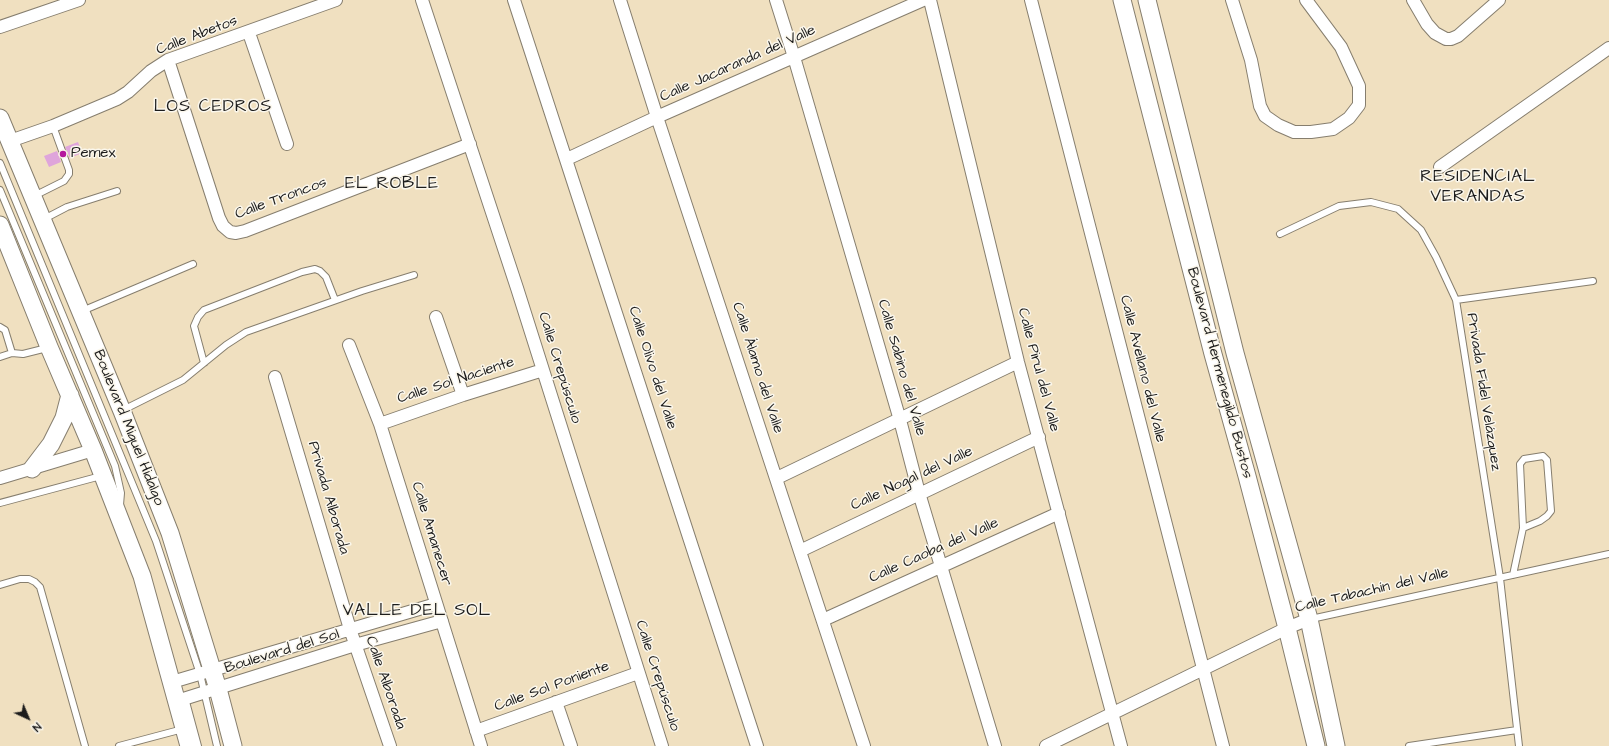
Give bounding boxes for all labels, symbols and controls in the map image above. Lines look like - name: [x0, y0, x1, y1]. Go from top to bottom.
- street label: Calle Abetos: [154, 12, 240, 60]
- street label: Calle Jacaranda del Valle: [657, 21, 819, 107]
- district label: LOS CEDROS: [154, 97, 272, 117]
- place label: Pemex: [71, 145, 116, 163]
- marker: Pemex: [58, 149, 68, 159]
- district label: RESIDENCIAL VERANDAS: [1420, 167, 1536, 207]
- street label: Calle Troncos: [233, 174, 329, 224]
- district label: EL ROBLE: [345, 174, 439, 194]
- street label: Boulevard Hermenegildo Bustos: [1182, 265, 1256, 481]
- street label: Calle Avellano del Valle: [1115, 294, 1169, 444]
- street label: Calle Sabino del Valle: [873, 298, 929, 438]
- street label: Calle Álamo del Valle: [727, 300, 787, 436]
- street label: Calle Olivo del Valle: [624, 304, 680, 432]
- street label: Calle Pirul del Valle: [1013, 306, 1063, 434]
- street label: Calle Crepúsculo: [534, 310, 584, 426]
- street label: Privada Fidel Velázquez: [1462, 312, 1504, 472]
- street label: Boulevard Miguel Hidalgo: [89, 348, 167, 508]
- street label: Calle Sol Naciente: [395, 354, 517, 408]
- street label: Privada Alborada: [303, 439, 353, 557]
- street label: Calle Nogal del Valle: [848, 443, 976, 515]
- street label: Calle Amanecer: [407, 480, 455, 588]
- street label: Calle Caoba del Valle: [866, 514, 1002, 588]
- street label: Calle Tabachín del Valle: [1294, 565, 1450, 617]
- district label: VALLE DEL SOL: [343, 601, 491, 621]
- street label: Calle Crepúsculo: [631, 618, 683, 734]
- street label: Boulevard del Sol: [222, 626, 342, 678]
- street label: Calle Alborada: [361, 634, 409, 732]
- street label: Calle Sol Poniente: [492, 658, 612, 716]
- north arrow: [8, 698, 48, 738]
- text: N: [29, 719, 44, 735]

